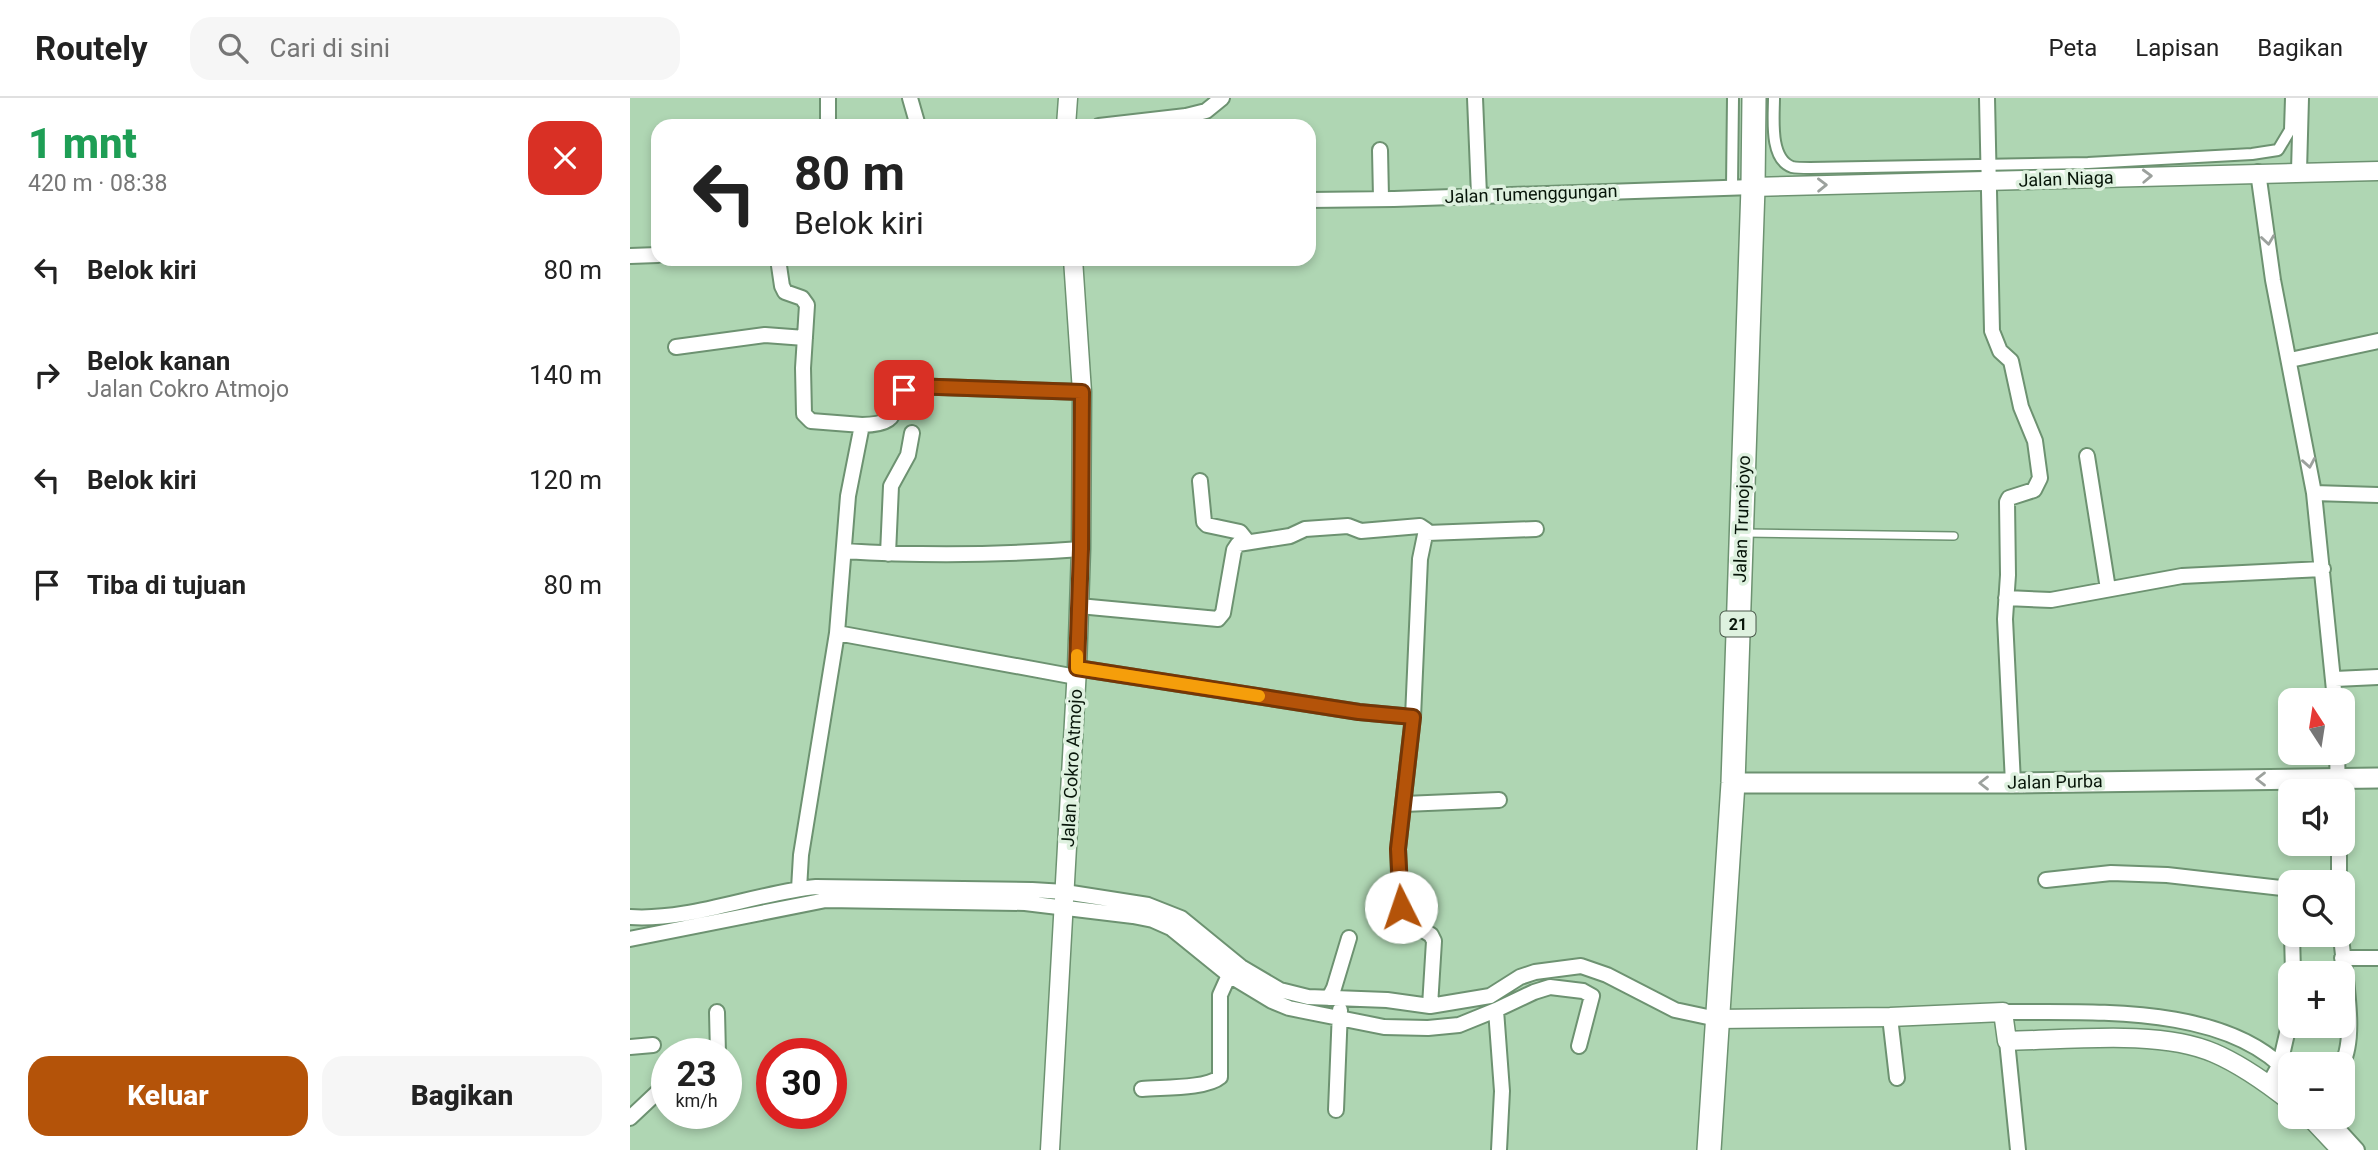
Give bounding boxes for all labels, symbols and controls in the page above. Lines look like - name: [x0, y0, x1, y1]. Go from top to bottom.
- search box: [190, 17, 680, 80]
- text: Routely: [35, 29, 148, 68]
- icon: search: [214, 29, 252, 67]
- text: Cari di sini: [270, 33, 390, 63]
- text: Peta: [2049, 34, 2097, 62]
- text: Lapisan: [2135, 34, 2219, 62]
- text: Bagikan: [2257, 34, 2343, 62]
- text: 1 mnt: [28, 119, 137, 168]
- button: close: [528, 121, 602, 195]
- text: 80 m: [794, 145, 905, 202]
- icon: left: [679, 147, 770, 238]
- street label: Jalan Niaga: [2018, 166, 2114, 191]
- one-way arrow: [2142, 168, 2153, 183]
- text: 420 m · 08:38: [28, 170, 167, 197]
- one-way arrow: [1816, 178, 1827, 193]
- street label: Jalan Tumenggungan: [1444, 180, 1618, 207]
- text: Belok kiri: [794, 204, 924, 242]
- one-way arrow: [2260, 234, 2275, 245]
- icon: left: [28, 251, 66, 289]
- text: Belok kiri: [87, 255, 197, 285]
- text: 80 m: [544, 255, 602, 285]
- text: Belok kanan: [87, 346, 230, 376]
- icon: right: [28, 356, 66, 394]
- text: 140 m: [529, 360, 602, 390]
- pin: [874, 360, 934, 420]
- icon: arrive: [885, 371, 923, 409]
- text: Jalan Cokro Atmojo: [87, 376, 289, 403]
- street label: Jalan Trunojoyo: [1729, 455, 1754, 583]
- one-way arrow: [2301, 457, 2316, 469]
- icon: left: [28, 461, 66, 499]
- text: Belok kiri: [87, 465, 197, 495]
- text: 120 m: [529, 465, 602, 495]
- icon: arrive: [28, 566, 66, 604]
- text: Tiba di tujuan: [87, 570, 246, 600]
- text: 80 m: [544, 570, 602, 600]
- road number: 21: [1720, 611, 1756, 636]
- street label: Jalan Cokro Atmojo: [1057, 688, 1086, 848]
- north arrow: [2278, 688, 2356, 765]
- map controls: [2278, 688, 2355, 1129]
- street label: Jalan Purba: [2007, 770, 2103, 793]
- one-way arrow: [2255, 771, 2266, 787]
- one-way arrow: [1979, 775, 1989, 791]
- button: sound: [2278, 779, 2355, 856]
- position arrow: [1364, 870, 1438, 944]
- button: search: [2278, 870, 2355, 947]
- button: +: [2278, 961, 2355, 1038]
- speed limit sign: 30: [756, 1038, 847, 1129]
- button: −: [2278, 1052, 2355, 1129]
- text: 23: [676, 1054, 717, 1095]
- button: Keluar: [28, 1056, 308, 1136]
- button: Bagikan: [322, 1056, 602, 1136]
- text: km/h: [675, 1090, 718, 1111]

